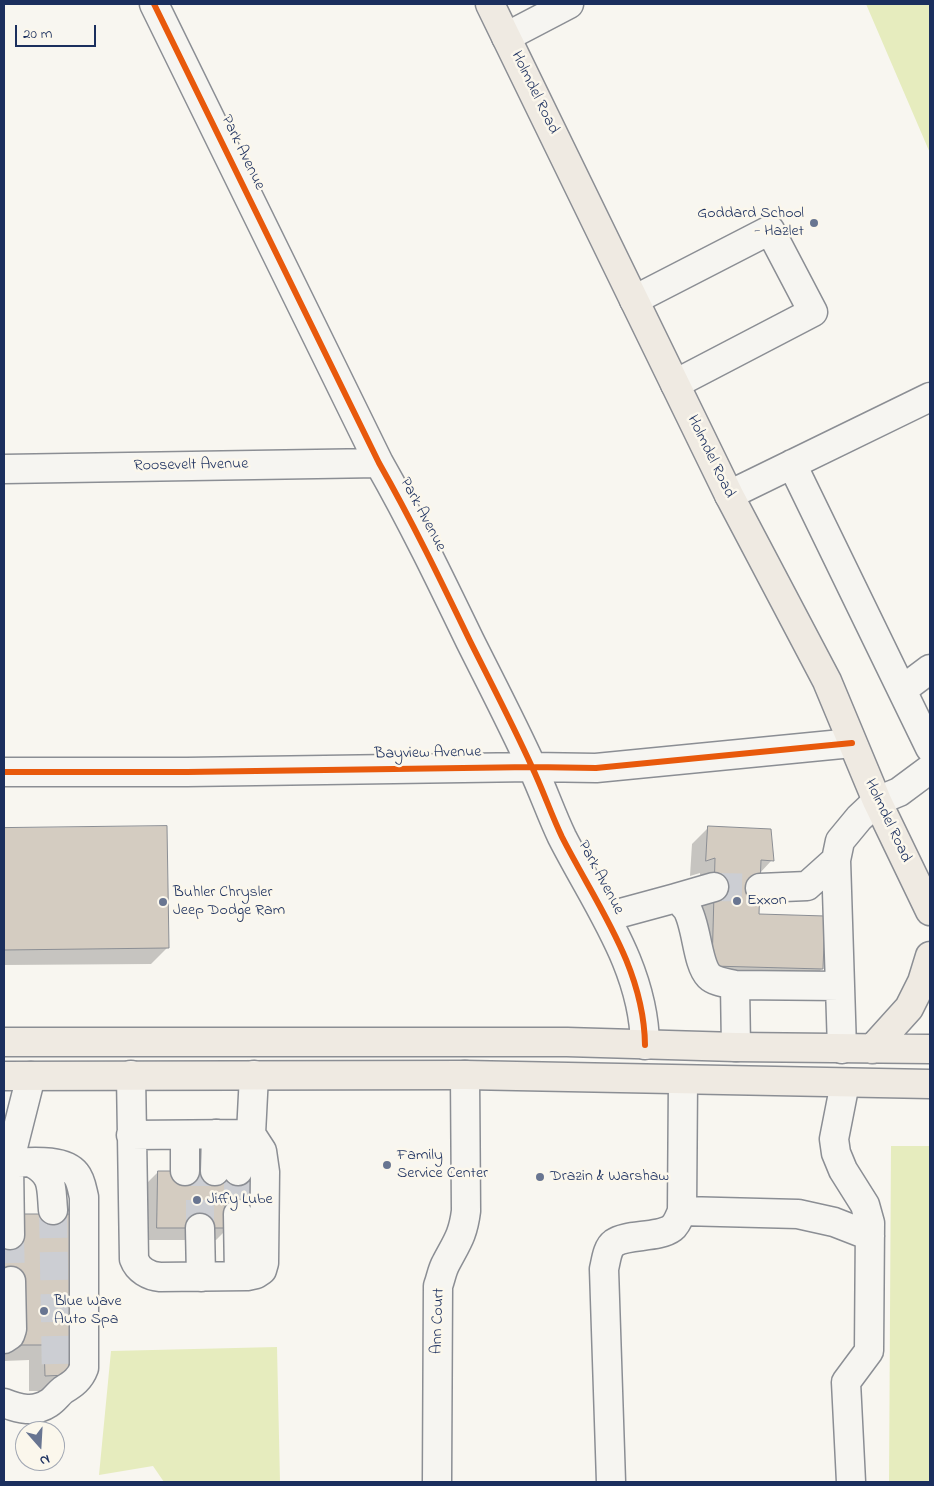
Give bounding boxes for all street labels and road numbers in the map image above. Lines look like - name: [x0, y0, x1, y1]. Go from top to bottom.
- street label: Holmdel Road: [506, 48, 562, 138]
- street label: Park Avenue: [216, 113, 268, 193]
- street label: Holmdel Road: [682, 412, 738, 502]
- street label: Roosevelt Avenue: [134, 455, 248, 477]
- street label: Park Avenue: [395, 475, 449, 555]
- street label: Bayview Avenue: [374, 743, 482, 765]
- street label: Holmdel Road: [859, 776, 915, 866]
- street label: Park Avenue: [573, 838, 627, 918]
- street label: Ann Court: [428, 1288, 450, 1354]

